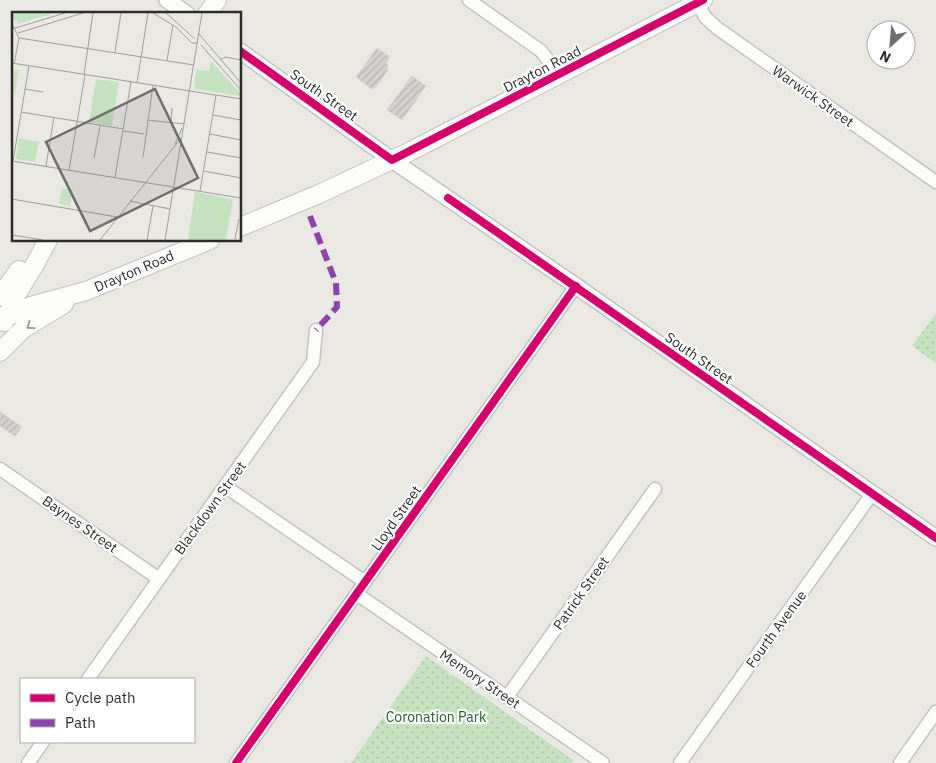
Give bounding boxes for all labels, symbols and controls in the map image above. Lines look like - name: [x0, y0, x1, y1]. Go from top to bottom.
- inset map: [12, 12, 241, 241]
- north arrow: [866, 20, 916, 70]
- street label: Drayton Road: [500, 42, 584, 96]
- text: N: [877, 46, 894, 67]
- street label: Warwick Street: [769, 61, 857, 131]
- street label: South Street: [287, 65, 361, 125]
- street label: Drayton Road: [91, 246, 177, 296]
- one-way arrow: [26, 320, 35, 329]
- street label: South Street: [662, 328, 736, 388]
- street label: Blackdown Street: [170, 458, 250, 558]
- street label: Lloyd Street: [367, 482, 425, 554]
- street label: Baynes Street: [39, 491, 121, 557]
- street label: Patrick Street: [549, 553, 613, 633]
- street label: Fourth Avenue: [742, 586, 810, 671]
- street label: Memory Street: [436, 646, 524, 713]
- legend: [20, 678, 195, 743]
- text: Cycle path: [65, 688, 136, 707]
- park label: Coronation Park: [386, 708, 487, 726]
- text: Path: [65, 713, 96, 732]

